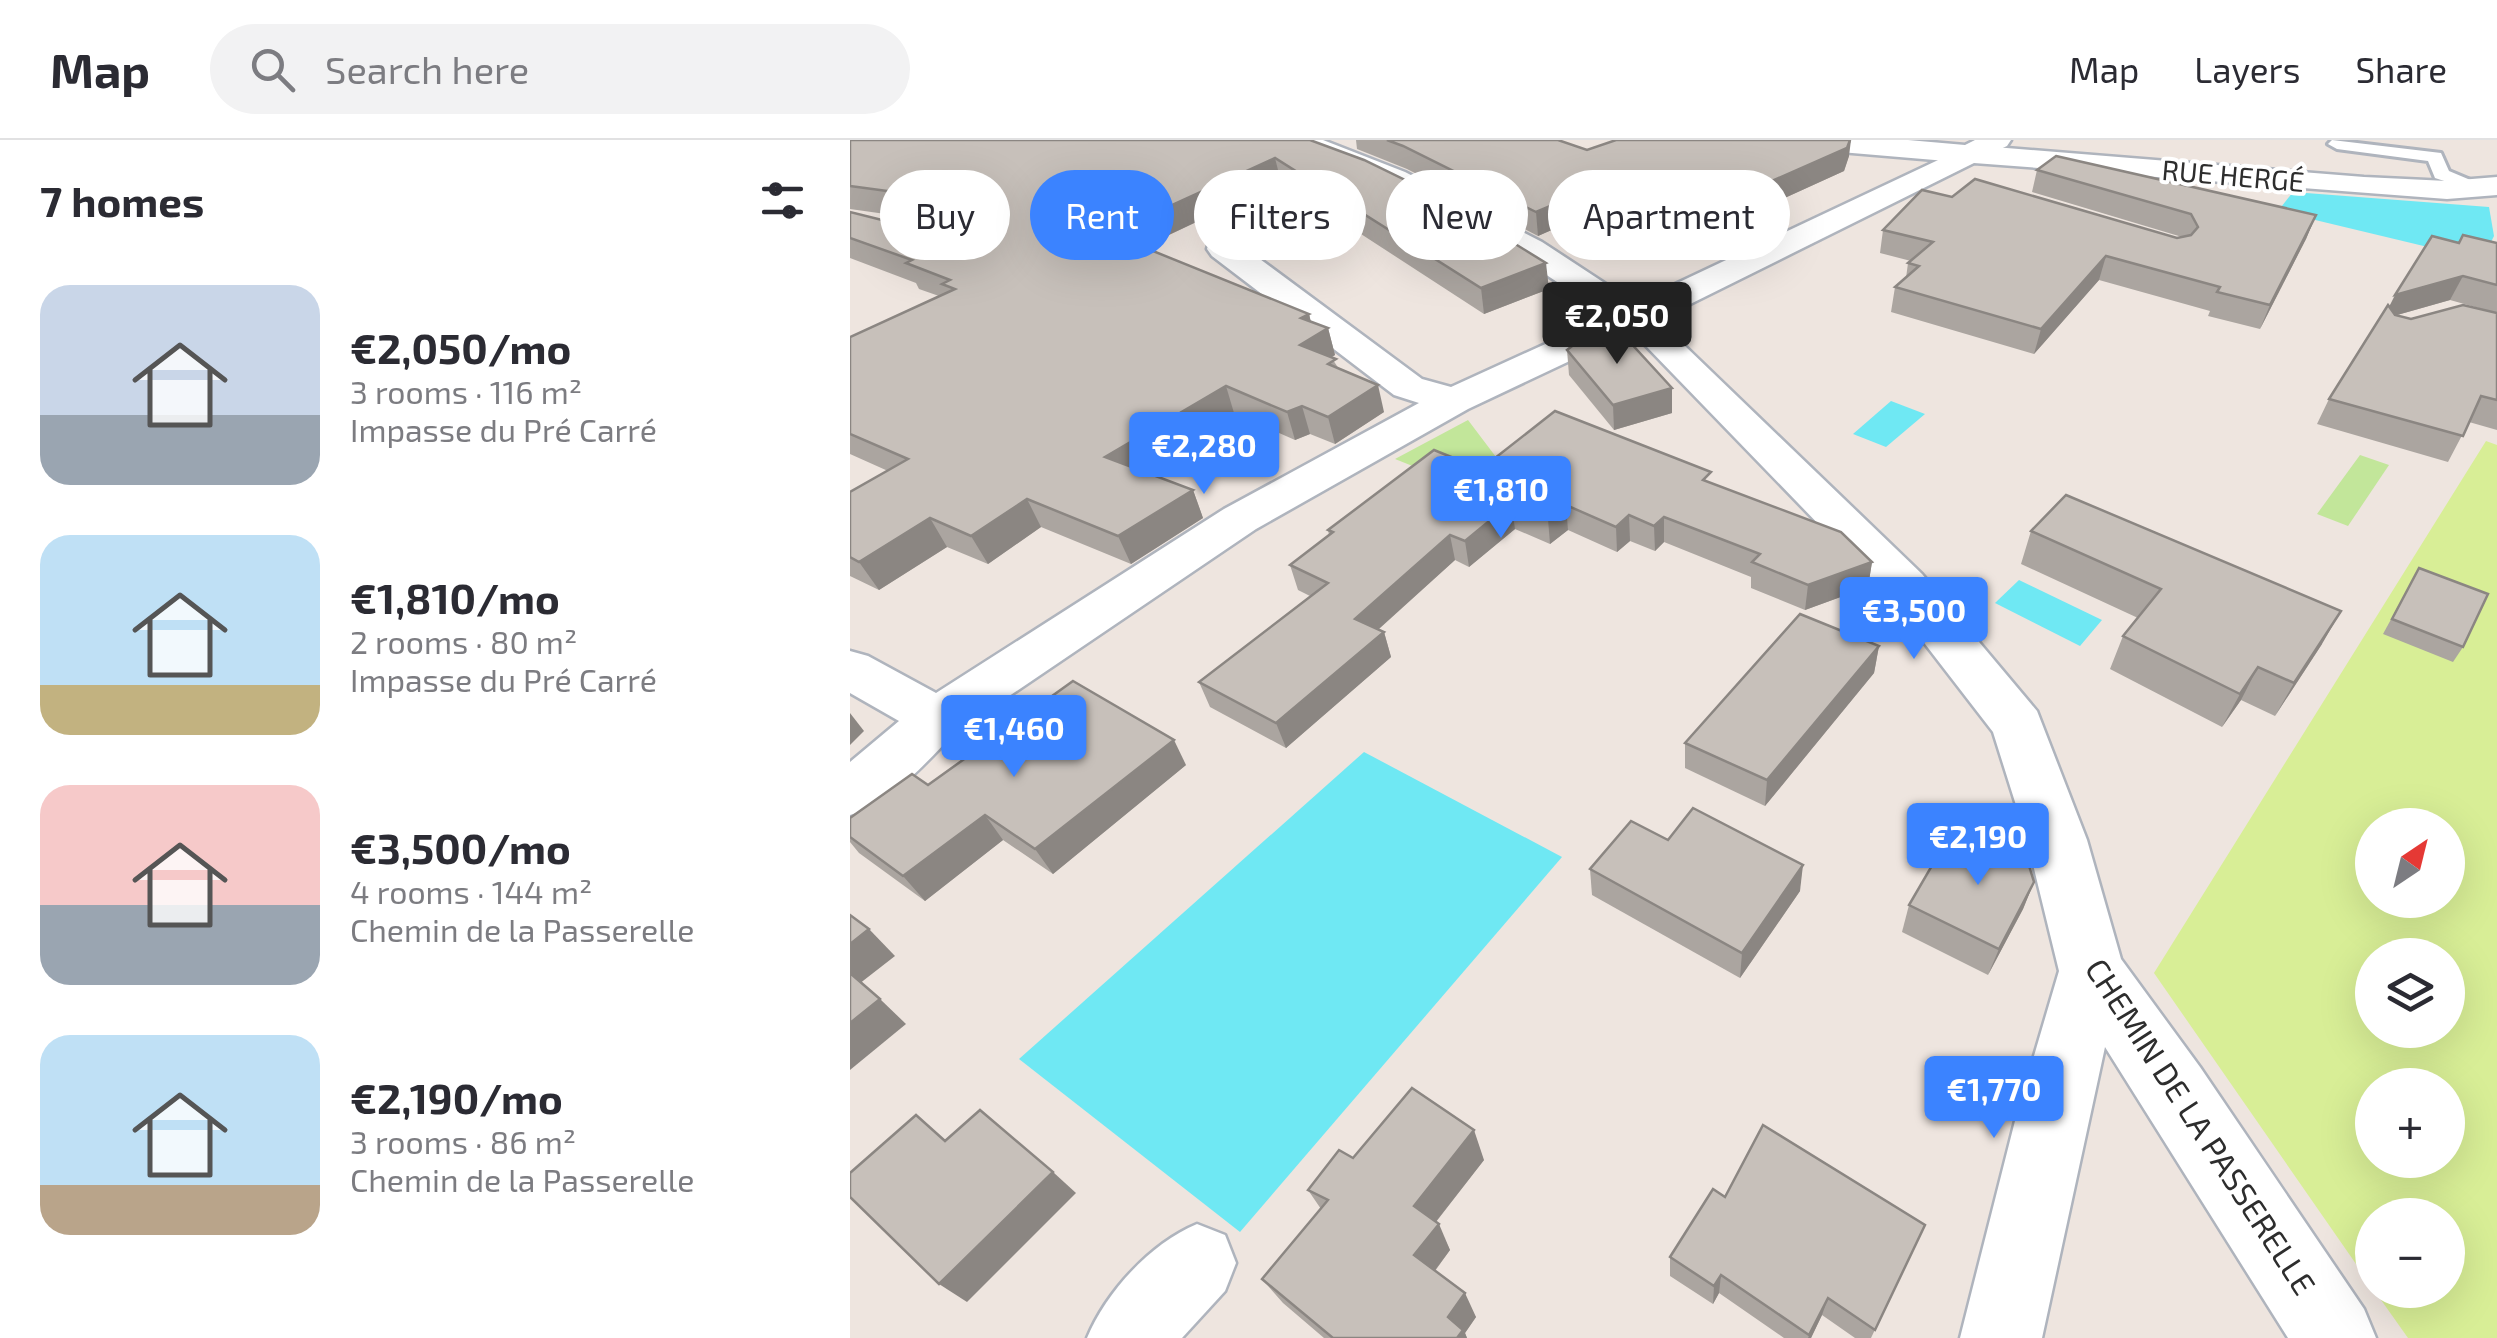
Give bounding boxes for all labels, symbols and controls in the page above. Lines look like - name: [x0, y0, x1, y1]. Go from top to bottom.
- search box: [210, 24, 910, 114]
- text: Map: [50, 40, 150, 98]
- icon: search: [245, 42, 300, 97]
- text: Search here: [325, 46, 529, 92]
- text: Map: [2069, 48, 2139, 90]
- text: Layers: [2194, 48, 2300, 90]
- text: Share: [2355, 48, 2447, 90]
- street label: RUE HERGÉ: [2160, 152, 2306, 198]
- chip: Buy: [880, 170, 1010, 260]
- chip: Rent: [1030, 170, 1174, 260]
- chip: Filters: [1194, 170, 1366, 260]
- chip: New: [1386, 170, 1528, 260]
- chip: Apartment: [1548, 170, 1790, 260]
- icon: filters: [755, 173, 810, 228]
- text: 7 homes: [40, 175, 204, 225]
- pin: €2,050: [1536, 282, 1698, 367]
- text: €2,050: [1565, 295, 1669, 333]
- text: €2,050/mo: [350, 322, 571, 372]
- icon: home: [120, 325, 240, 445]
- text: 3 rooms · 116 m²: [350, 372, 582, 410]
- text: Impasse du Pré Carré: [350, 410, 657, 448]
- pin: €2,280: [1123, 412, 1285, 497]
- text: €2,280: [1151, 425, 1257, 463]
- pin: €1,810: [1420, 456, 1582, 541]
- text: €1,810: [1453, 469, 1549, 507]
- text: €1,810/mo: [350, 572, 560, 622]
- icon: home: [120, 575, 240, 695]
- pin: €3,500: [1833, 577, 1995, 662]
- text: €3,500: [1862, 590, 1966, 628]
- text: 2 rooms · 80 m²: [350, 622, 577, 660]
- text: Impasse du Pré Carré: [350, 660, 657, 698]
- pin: €1,460: [933, 695, 1095, 780]
- text: €1,460: [963, 708, 1065, 746]
- pin: €2,190: [1897, 803, 2059, 888]
- north arrow: [2355, 808, 2465, 918]
- map controls: [2355, 808, 2465, 1308]
- text: €2,190: [1929, 816, 2027, 854]
- text: €3,500/mo: [350, 822, 571, 872]
- icon: home: [120, 825, 240, 945]
- text: 4 rooms · 144 m²: [350, 872, 592, 910]
- text: Chemin de la Passerelle: [350, 910, 694, 948]
- button: layers: [2355, 938, 2465, 1048]
- street label: CHEMIN DE LA PASSERELLE: [2079, 951, 2325, 1301]
- pin: €1,770: [1913, 1056, 2075, 1141]
- button: +: [2355, 1068, 2465, 1178]
- text: €1,770: [1946, 1069, 2042, 1107]
- text: €2,190/mo: [350, 1072, 563, 1122]
- icon: home: [120, 1075, 240, 1195]
- text: 3 rooms · 86 m²: [350, 1122, 576, 1160]
- text: Chemin de la Passerelle: [350, 1160, 694, 1198]
- button: −: [2355, 1198, 2465, 1308]

